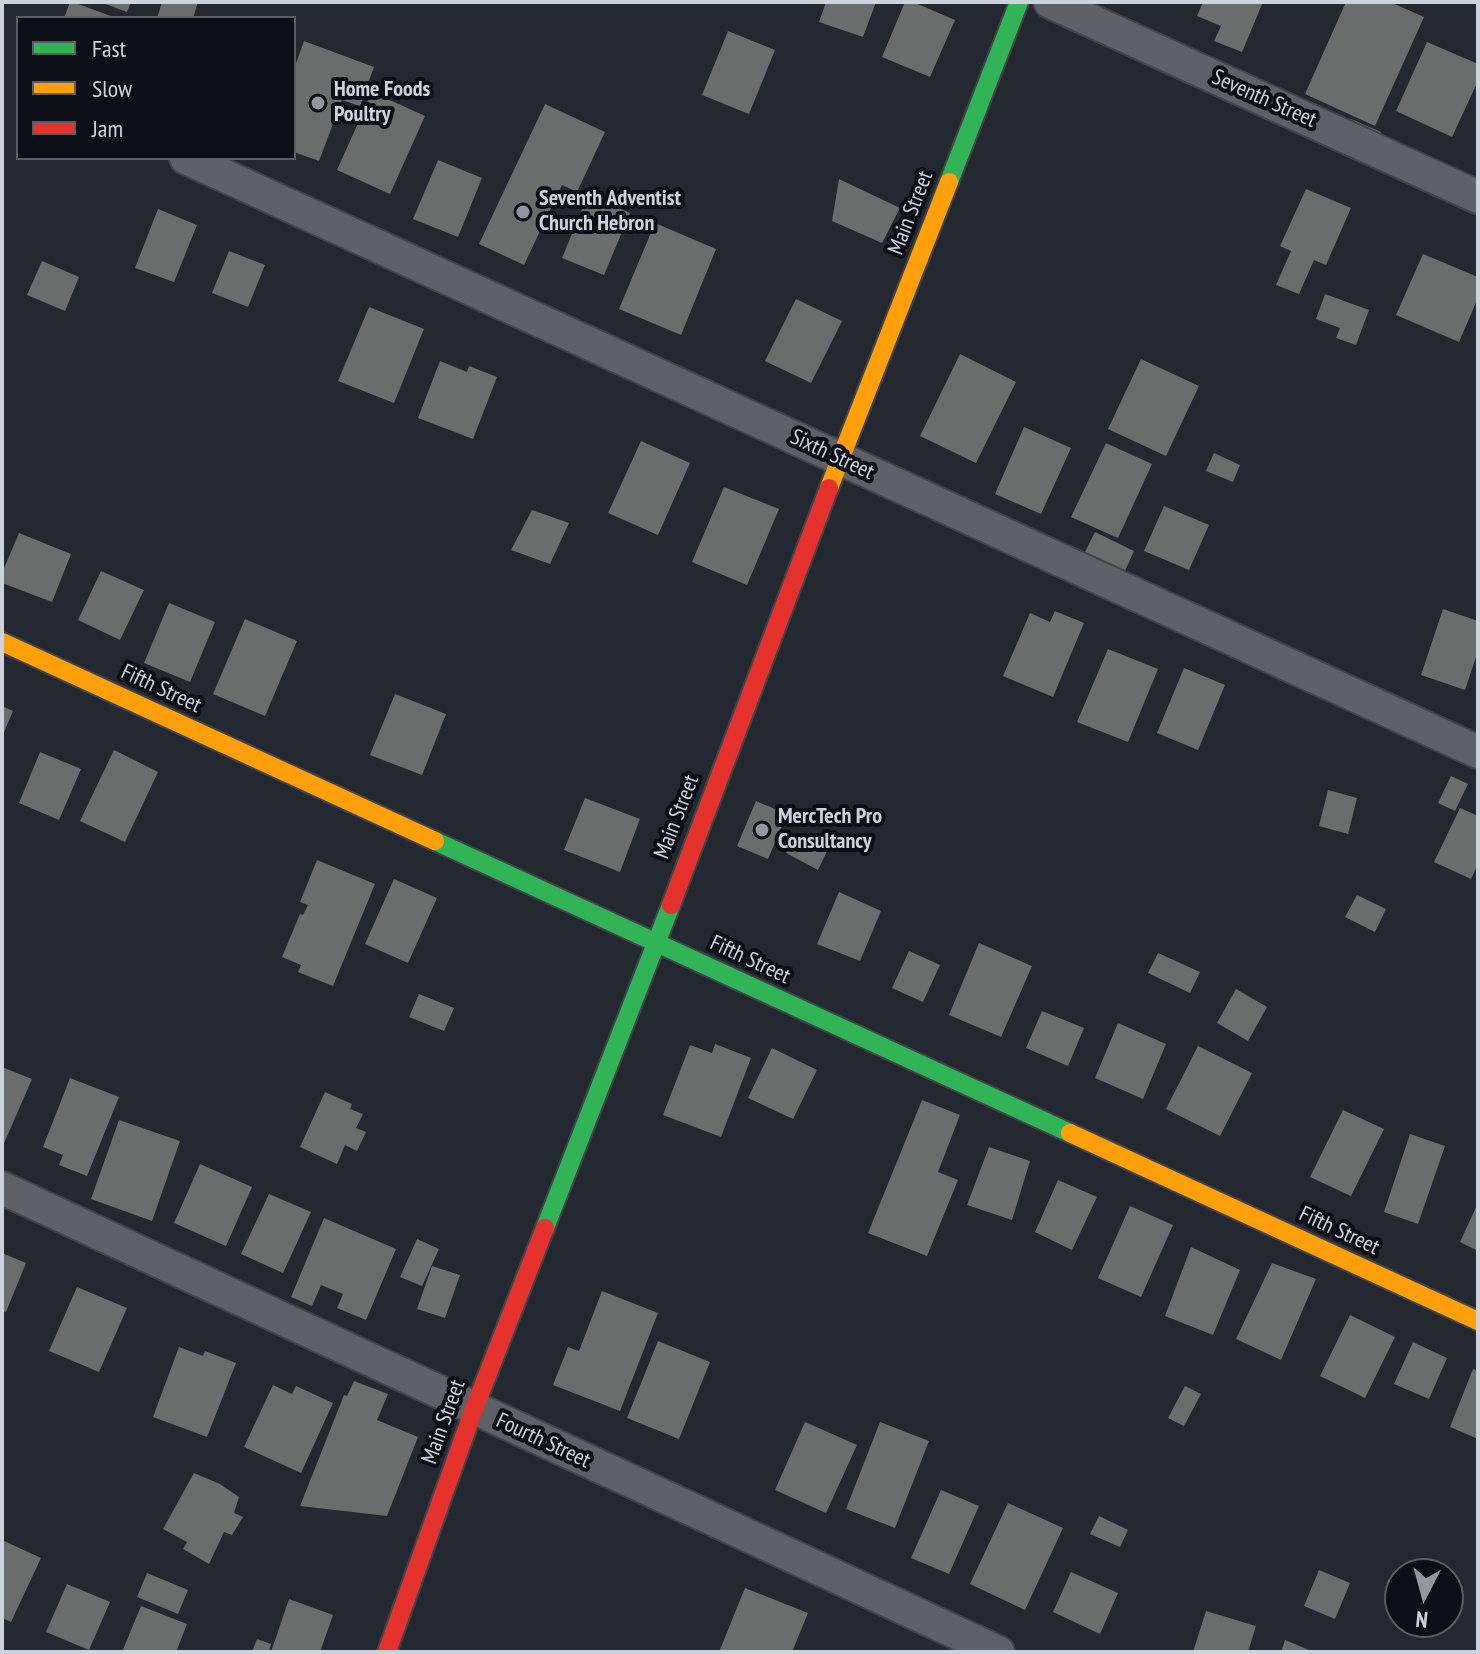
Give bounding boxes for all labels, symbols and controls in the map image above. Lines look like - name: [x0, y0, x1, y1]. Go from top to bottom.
- legend: [16, 16, 296, 160]
- text: Fast: [92, 33, 126, 64]
- street label: Seventh Street: [1208, 64, 1320, 134]
- text: Slow: [92, 73, 132, 104]
- place label: Home Foods Poultry: [334, 77, 430, 128]
- marker: Home Foods Poultry: [309, 94, 327, 112]
- text: Jam: [92, 113, 123, 144]
- street label: Main Street: [883, 167, 939, 259]
- place label: Seventh Adventist Church Hebron: [539, 186, 681, 238]
- marker: Seventh Adventist Church Hebron: [514, 203, 532, 221]
- street label: Sixth Street: [786, 424, 878, 486]
- street label: Fifth Street: [117, 659, 205, 719]
- street label: Main Street: [649, 771, 705, 863]
- place label: MercTech Pro Consultancy: [778, 804, 882, 856]
- marker: MercTech Pro Consultancy: [753, 821, 771, 839]
- street label: Fifth Street: [706, 930, 794, 990]
- street label: Fifth Street: [1295, 1201, 1383, 1261]
- street label: Main Street: [417, 1376, 471, 1468]
- street label: Fourth Street: [492, 1408, 594, 1474]
- north arrow: [1384, 1558, 1464, 1638]
- text: N: [1414, 1605, 1429, 1634]

